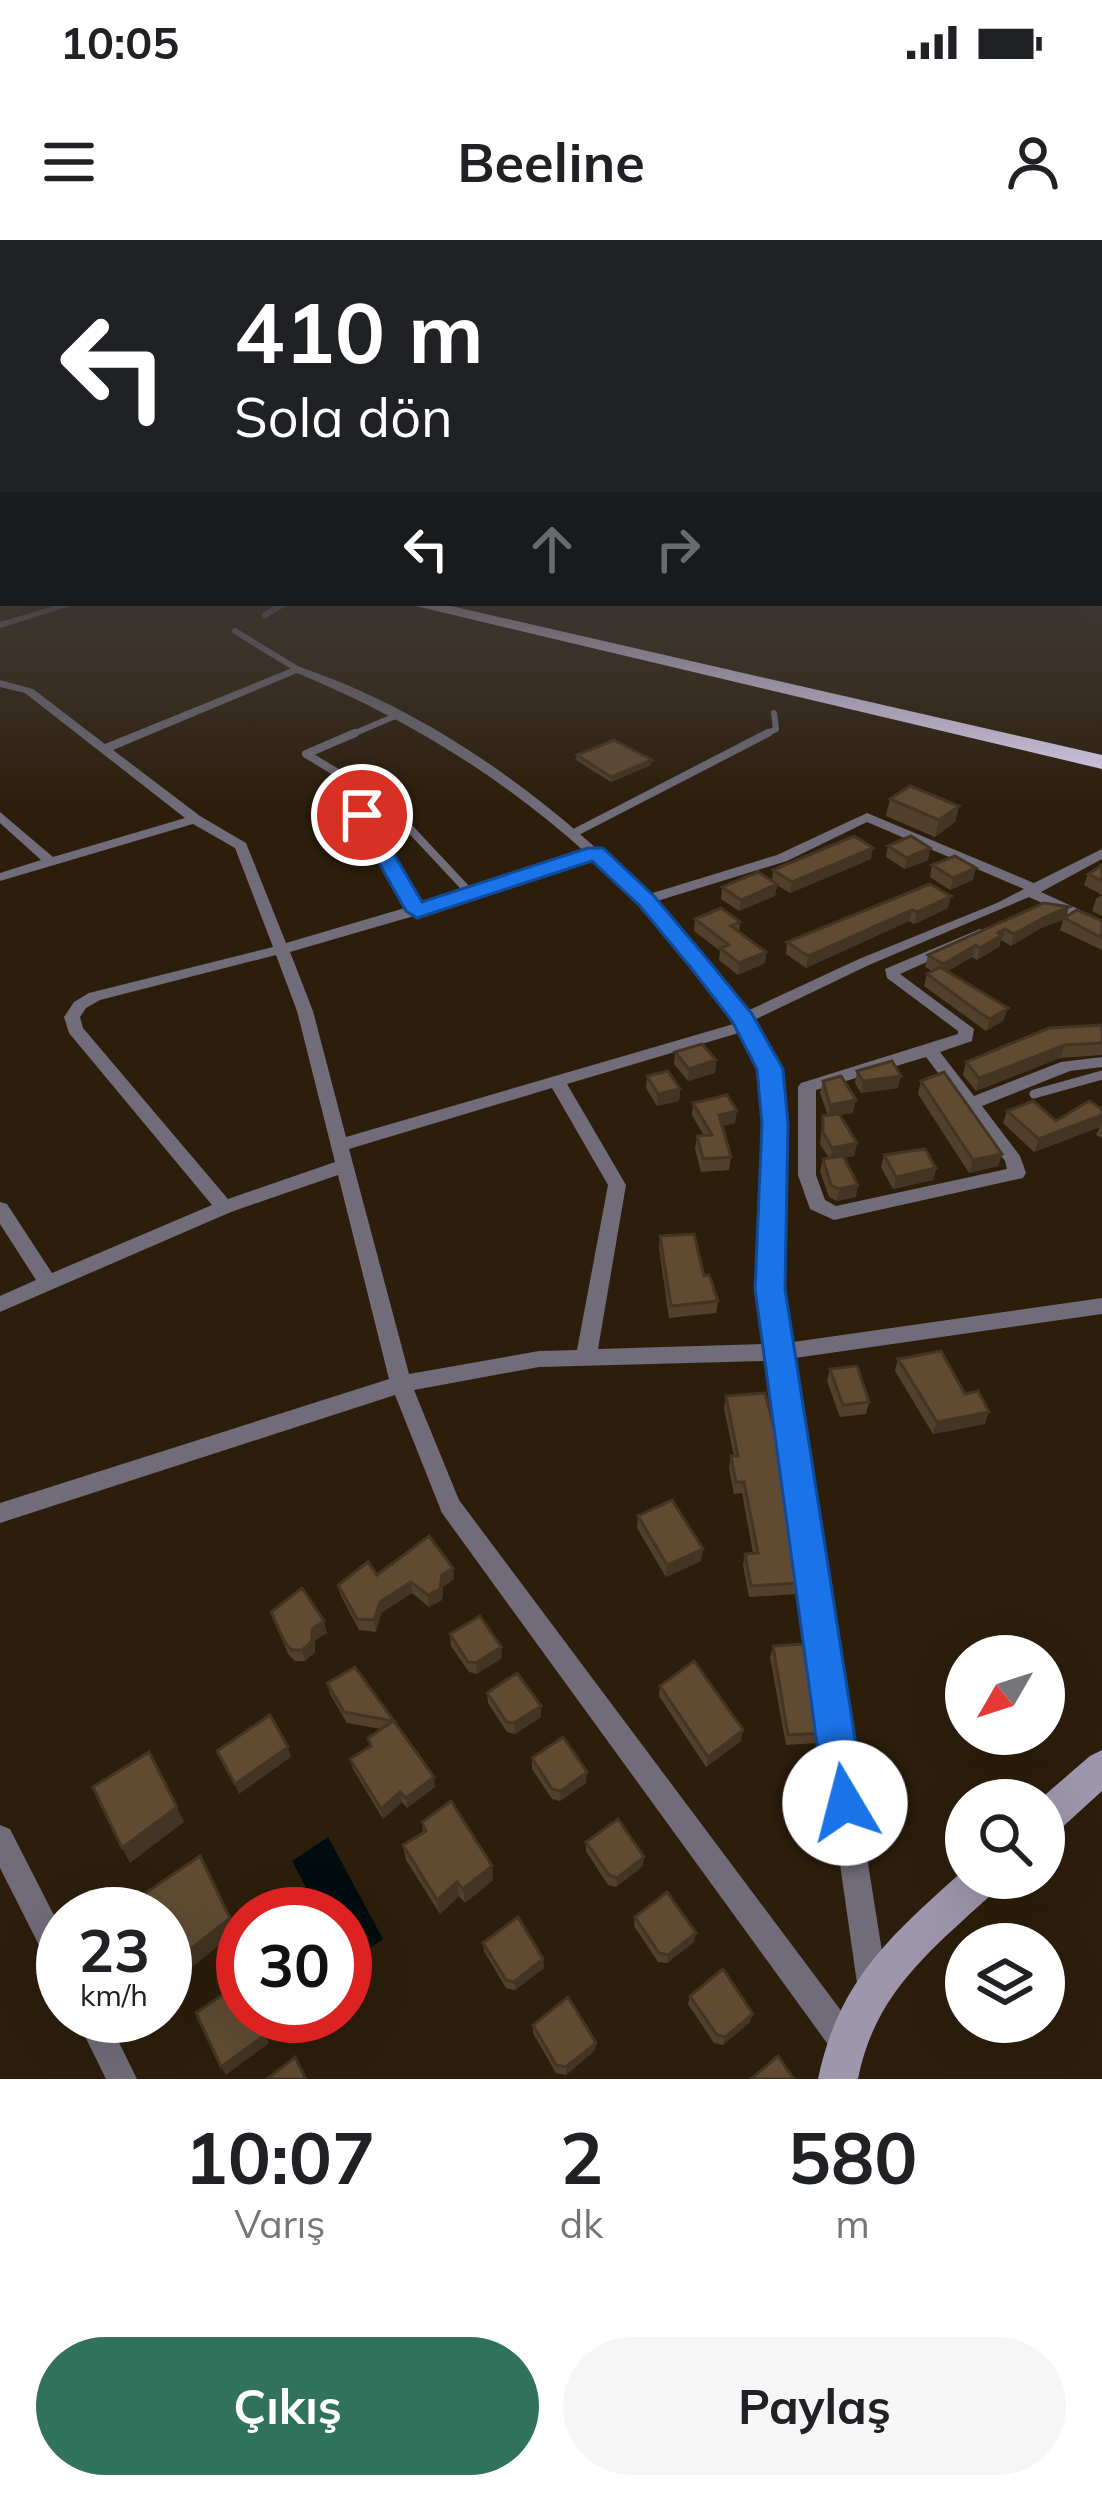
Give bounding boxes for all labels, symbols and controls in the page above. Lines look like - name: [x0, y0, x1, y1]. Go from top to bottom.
- text: 10:05: [60, 14, 179, 70]
- text: Beeline: [457, 128, 645, 196]
- icon: menu: [36, 129, 102, 195]
- icon: person: [1000, 129, 1066, 195]
- text: 410 m: [234, 279, 484, 384]
- icon: left: [36, 288, 192, 444]
- text: Sola dön: [234, 383, 453, 451]
- icon: left: [393, 516, 459, 582]
- icon: ahead: [519, 516, 585, 582]
- icon: right: [645, 516, 711, 582]
- pin: [311, 764, 413, 866]
- icon: arrive: [329, 782, 395, 848]
- north arrow: [945, 1635, 1065, 1755]
- map controls: [945, 1635, 1065, 2043]
- position arrow: [782, 1740, 908, 1866]
- button: search: [945, 1779, 1065, 1899]
- speed limit sign: 30: [216, 1887, 372, 2043]
- text: 23: [78, 1912, 150, 1987]
- button: layers: [945, 1923, 1065, 2043]
- text: km/h: [80, 1976, 148, 2014]
- text: 10:07: [185, 2112, 375, 2202]
- text: 2: [560, 2112, 603, 2202]
- text: 580: [788, 2112, 917, 2202]
- text: Varış: [234, 2199, 325, 2248]
- text: dk: [560, 2199, 603, 2248]
- text: m: [835, 2199, 870, 2248]
- button: Çıkış: [36, 2337, 539, 2475]
- button: Paylaş: [563, 2337, 1066, 2475]

